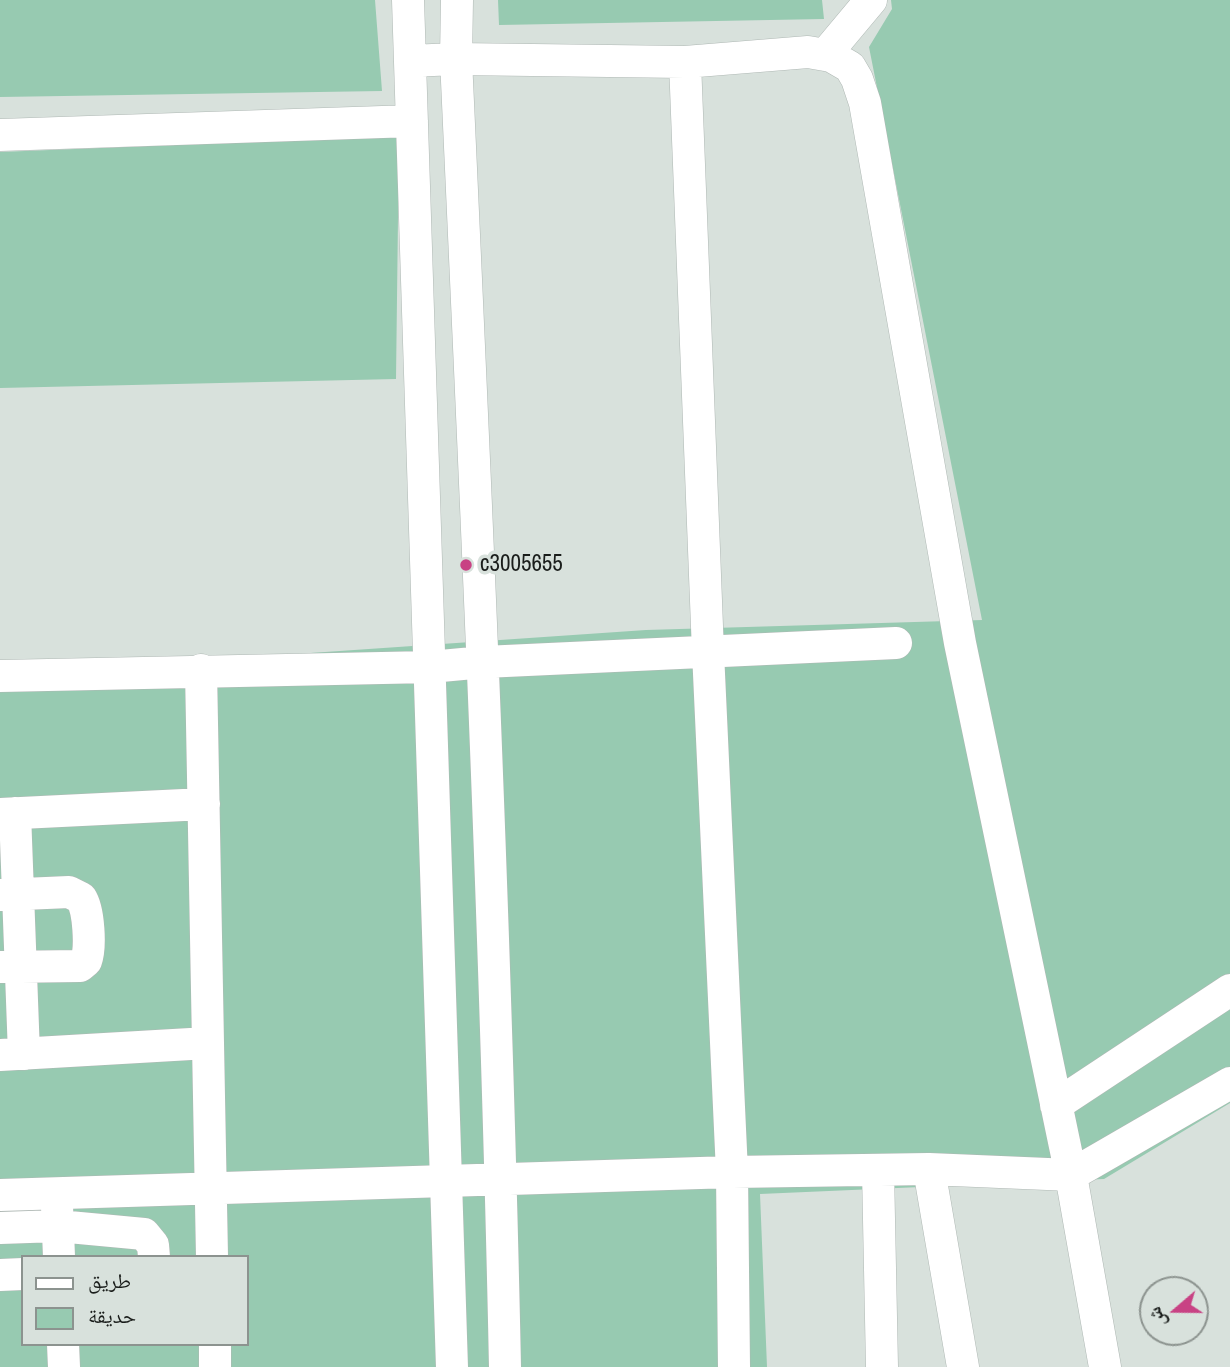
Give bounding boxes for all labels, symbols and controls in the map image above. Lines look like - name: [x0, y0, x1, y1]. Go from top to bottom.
- place label: c3005655: [480, 551, 563, 579]
- marker: c3005655: [458, 557, 474, 573]
- legend: [21, 1255, 248, 1346]
- text: طريق: [88, 1266, 131, 1295]
- north arrow: [1139, 1276, 1209, 1346]
- text: حديقة: [88, 1301, 136, 1330]
- text: ش: [1140, 1304, 1172, 1331]

